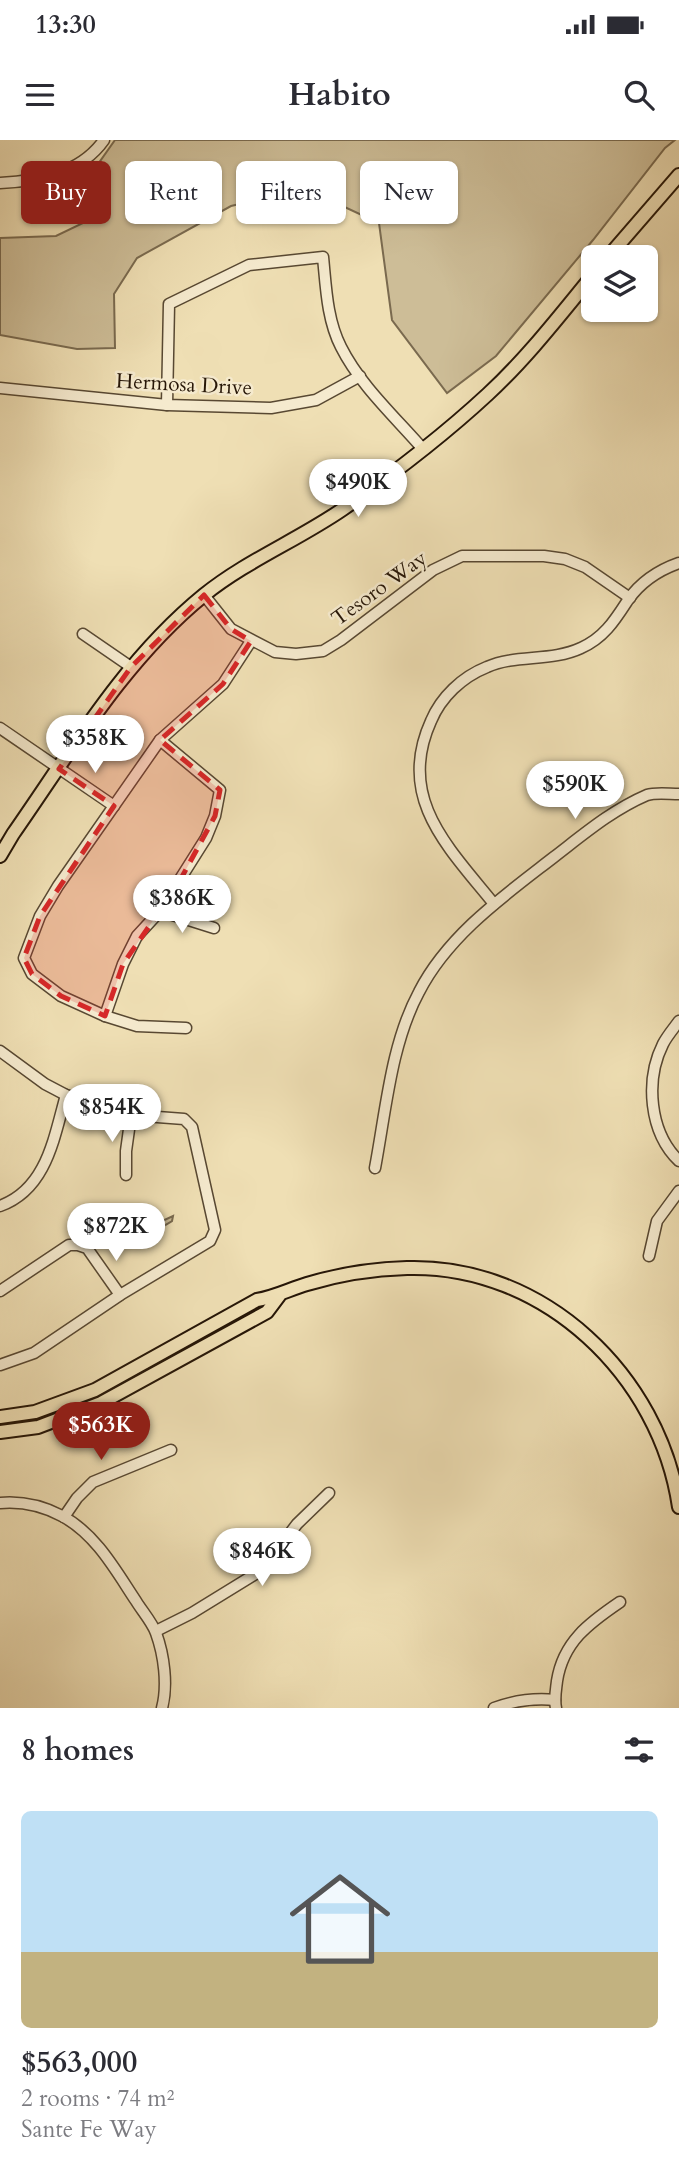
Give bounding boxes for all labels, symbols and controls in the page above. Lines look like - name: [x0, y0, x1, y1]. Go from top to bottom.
- text: 13:30: [35, 7, 96, 42]
- text: Habito: [288, 73, 391, 117]
- icon: menu: [21, 76, 59, 114]
- icon: search: [620, 76, 658, 114]
- chip: Buy: [21, 161, 111, 224]
- chip: Rent: [125, 161, 222, 224]
- chip: Filters: [236, 161, 346, 224]
- chip: New: [360, 161, 458, 224]
- map controls: [581, 245, 658, 322]
- button: layers: [581, 245, 658, 322]
- street label: Hermosa Drive: [115, 366, 253, 403]
- pin: $490K: [309, 460, 407, 519]
- text: $490K: [325, 466, 391, 497]
- street label: Tesoro Way: [326, 544, 433, 633]
- pin: $358K: [46, 716, 144, 775]
- text: $358K: [62, 722, 128, 753]
- pin: $590K: [526, 762, 624, 821]
- text: $590K: [542, 768, 608, 799]
- pin: $386K: [133, 876, 231, 935]
- text: $386K: [149, 882, 215, 913]
- pin: $854K: [63, 1084, 161, 1144]
- text: $854K: [79, 1091, 145, 1122]
- pin: $872K: [67, 1204, 165, 1263]
- text: $872K: [83, 1210, 149, 1241]
- pin: $563K: [52, 1402, 150, 1462]
- text: $563K: [68, 1409, 134, 1440]
- pin: $846K: [213, 1528, 311, 1588]
- text: $846K: [229, 1535, 295, 1566]
- text: 8 homes: [21, 1730, 134, 1771]
- icon: filters: [620, 1731, 658, 1769]
- icon: home: [277, 1856, 403, 1982]
- text: $563,000: [21, 2042, 137, 2083]
- text: 2 rooms · 74 m²: [21, 2083, 174, 2114]
- text: Sante Fe Way: [21, 2114, 157, 2145]

